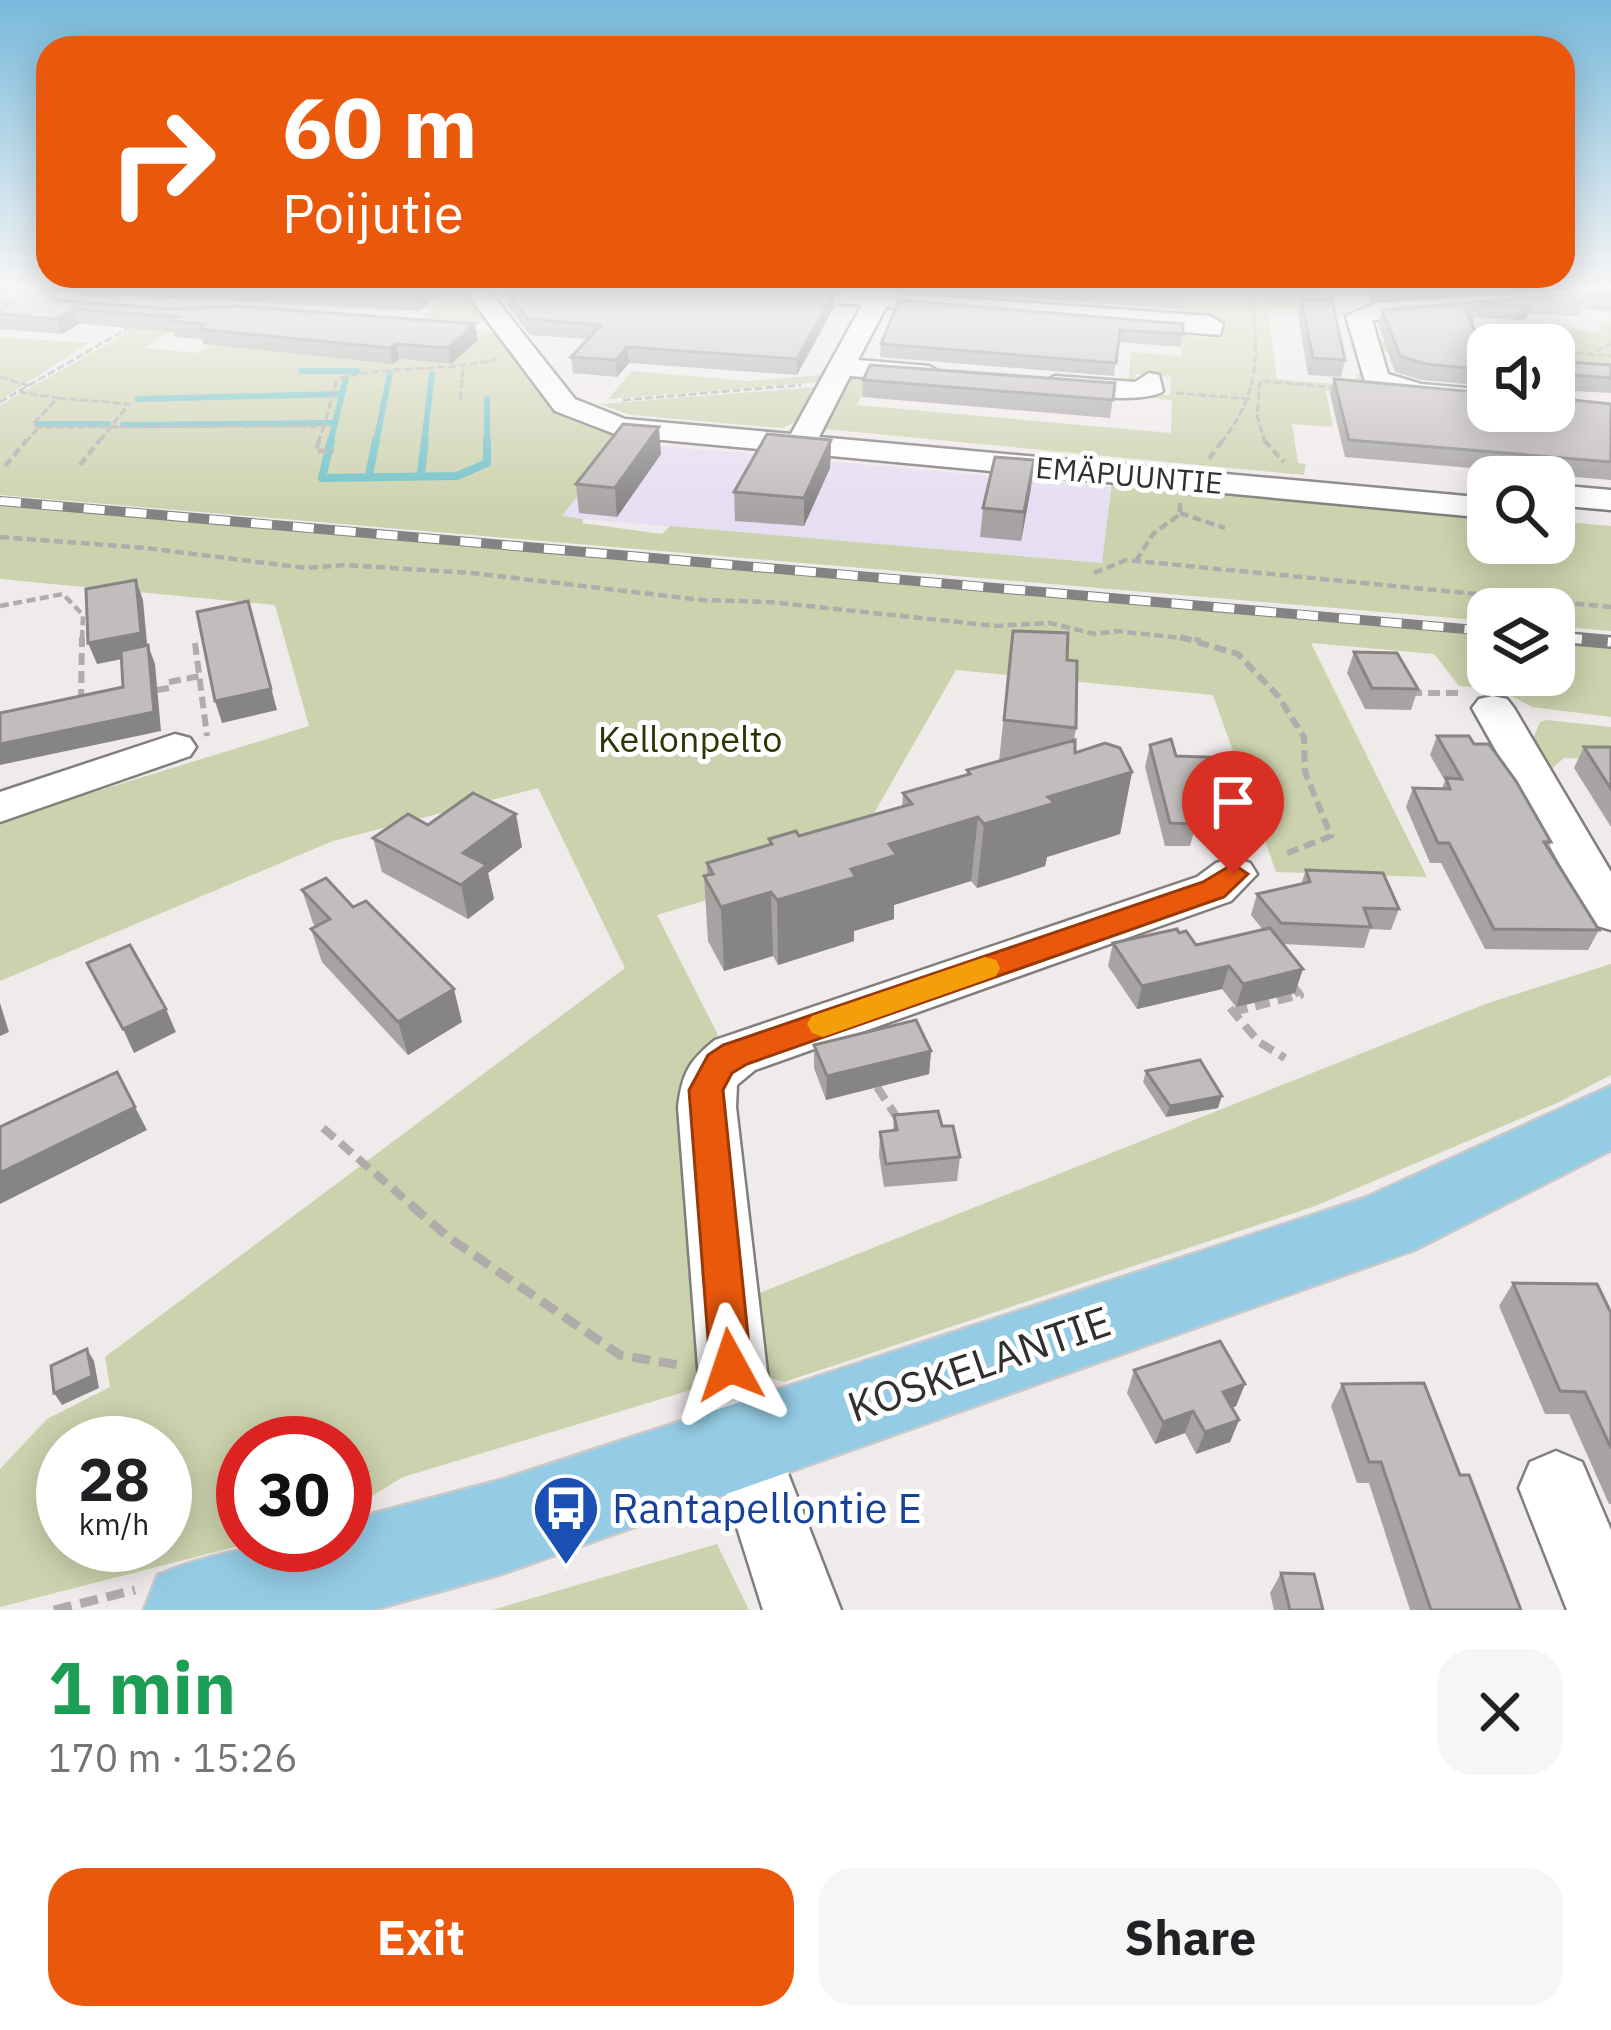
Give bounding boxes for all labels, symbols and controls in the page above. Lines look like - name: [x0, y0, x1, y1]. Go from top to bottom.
- text: 60 m: [282, 72, 478, 181]
- icon: right: [84, 84, 240, 240]
- text: Poijutie: [282, 178, 464, 248]
- map controls: [1467, 324, 1575, 696]
- button: sound: [1467, 324, 1575, 432]
- street label: EMÄPUUNTIE: [1034, 447, 1224, 502]
- button: search: [1467, 456, 1575, 564]
- button: layers: [1467, 588, 1575, 696]
- park label: Kellonpelto: [598, 715, 782, 762]
- pin: [1182, 751, 1284, 874]
- icon: arrive: [1200, 769, 1266, 835]
- street label: KOSKELANTIE: [840, 1293, 1117, 1434]
- position arrow: [667, 1302, 793, 1428]
- speed limit sign: 30: [216, 1416, 372, 1572]
- text: 28: [78, 1439, 150, 1518]
- bus stop icon: Rantapellontie E: [531, 1473, 601, 1567]
- place label: Rantapellontie E: [612, 1480, 922, 1535]
- text: km/h: [79, 1504, 149, 1543]
- text: 1 min: [48, 1640, 236, 1734]
- button: close: [1437, 1649, 1563, 1775]
- text: 170 m · 15:26: [48, 1732, 298, 1783]
- button: Exit: [48, 1868, 794, 2006]
- button: Share: [818, 1868, 1563, 2006]

